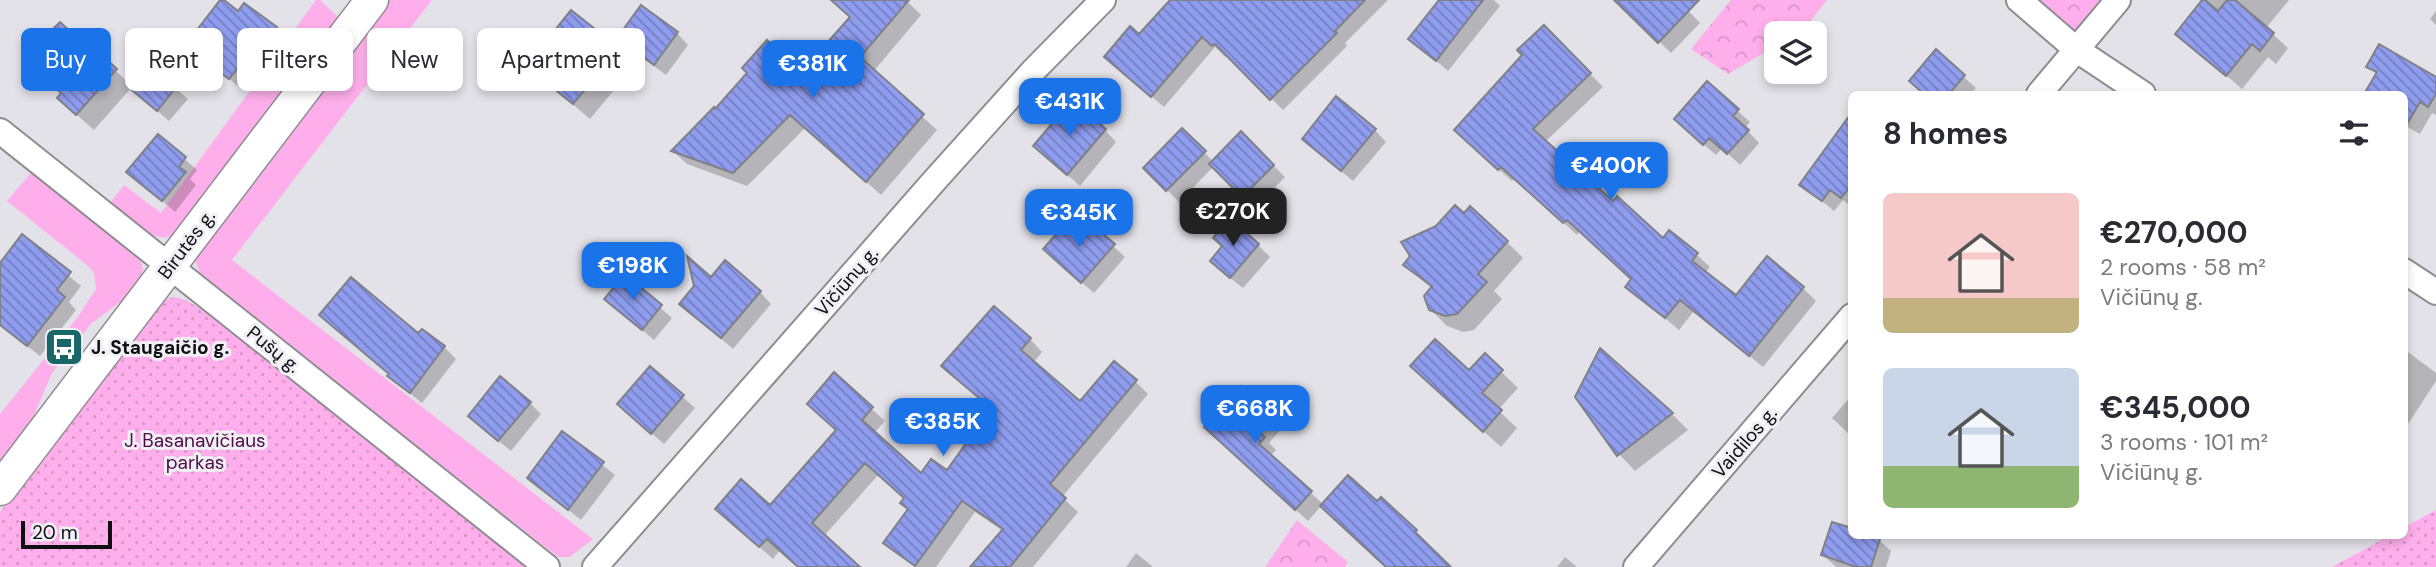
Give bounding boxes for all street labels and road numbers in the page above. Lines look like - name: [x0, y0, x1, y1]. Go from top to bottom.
- street label: Birutės g.: [152, 204, 221, 284]
- street label: Vičiūnų g.: [809, 241, 884, 322]
- street label: Pušų g.: [242, 320, 306, 379]
- street label: Vaidilos g.: [1706, 401, 1783, 484]

